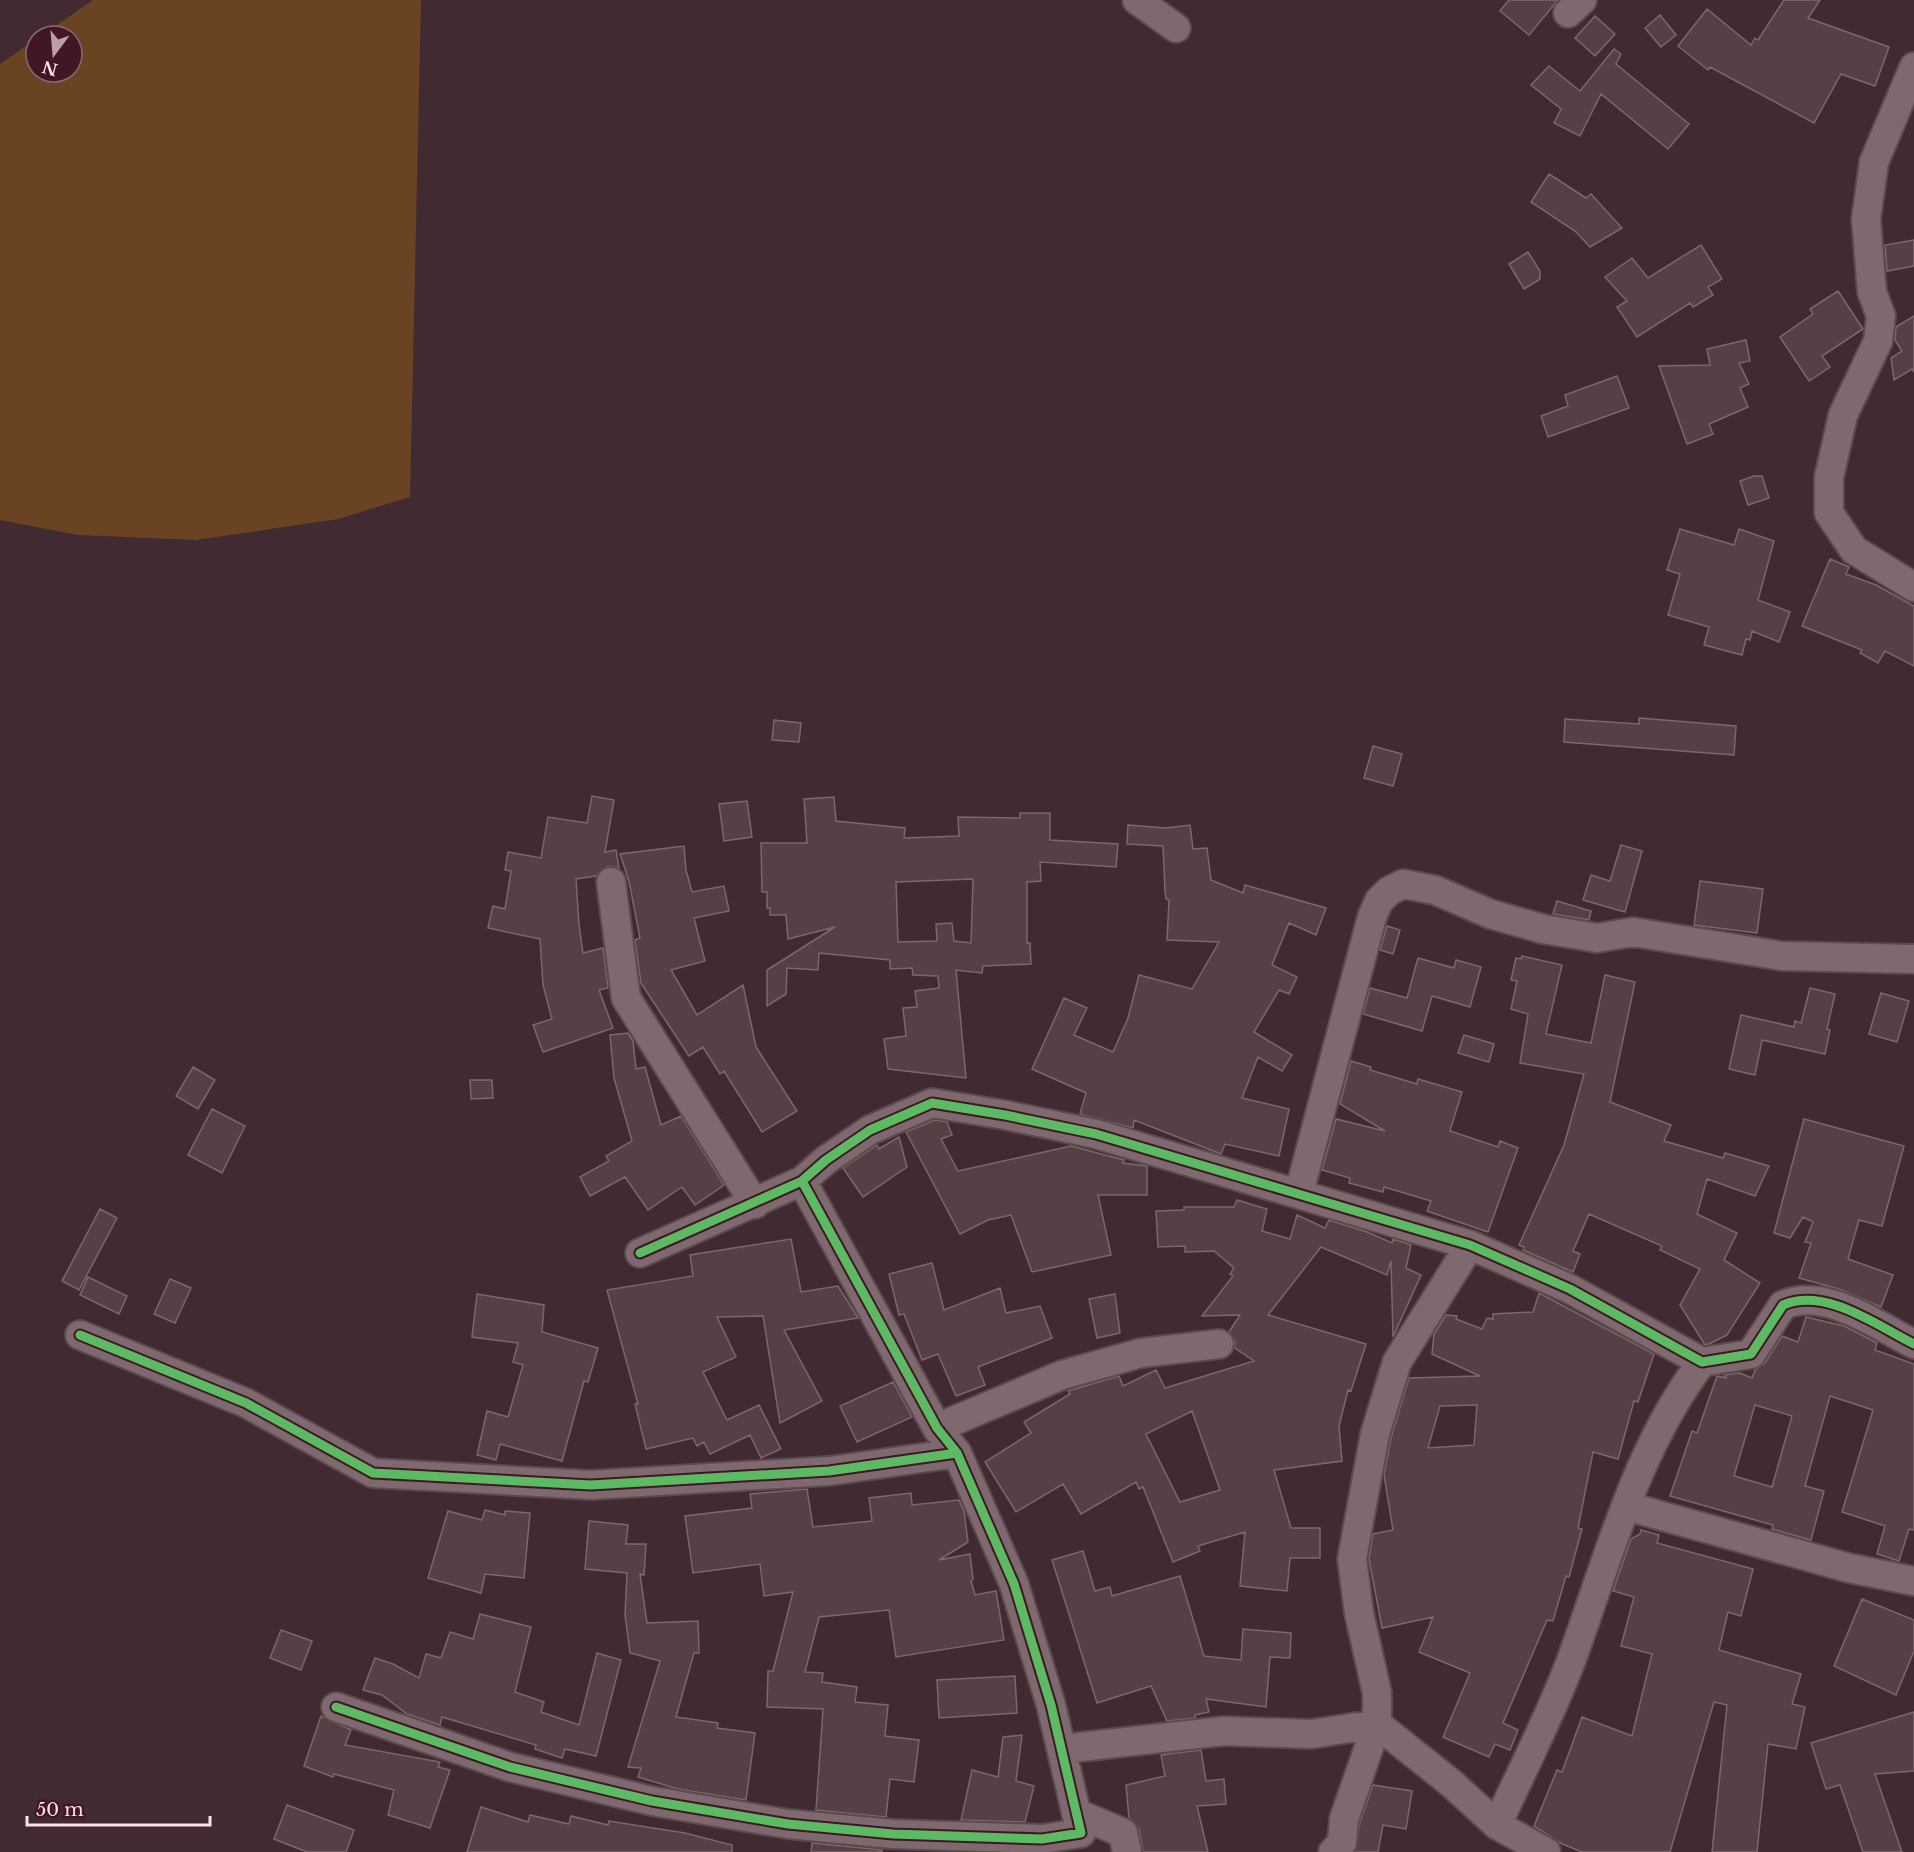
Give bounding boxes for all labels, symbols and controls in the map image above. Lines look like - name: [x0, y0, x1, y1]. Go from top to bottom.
- north arrow: [24, 24, 84, 84]
- text: N: [40, 57, 60, 80]
- scale bar: [27, 1789, 210, 1827]
- text: 50 m: [36, 1799, 84, 1821]

